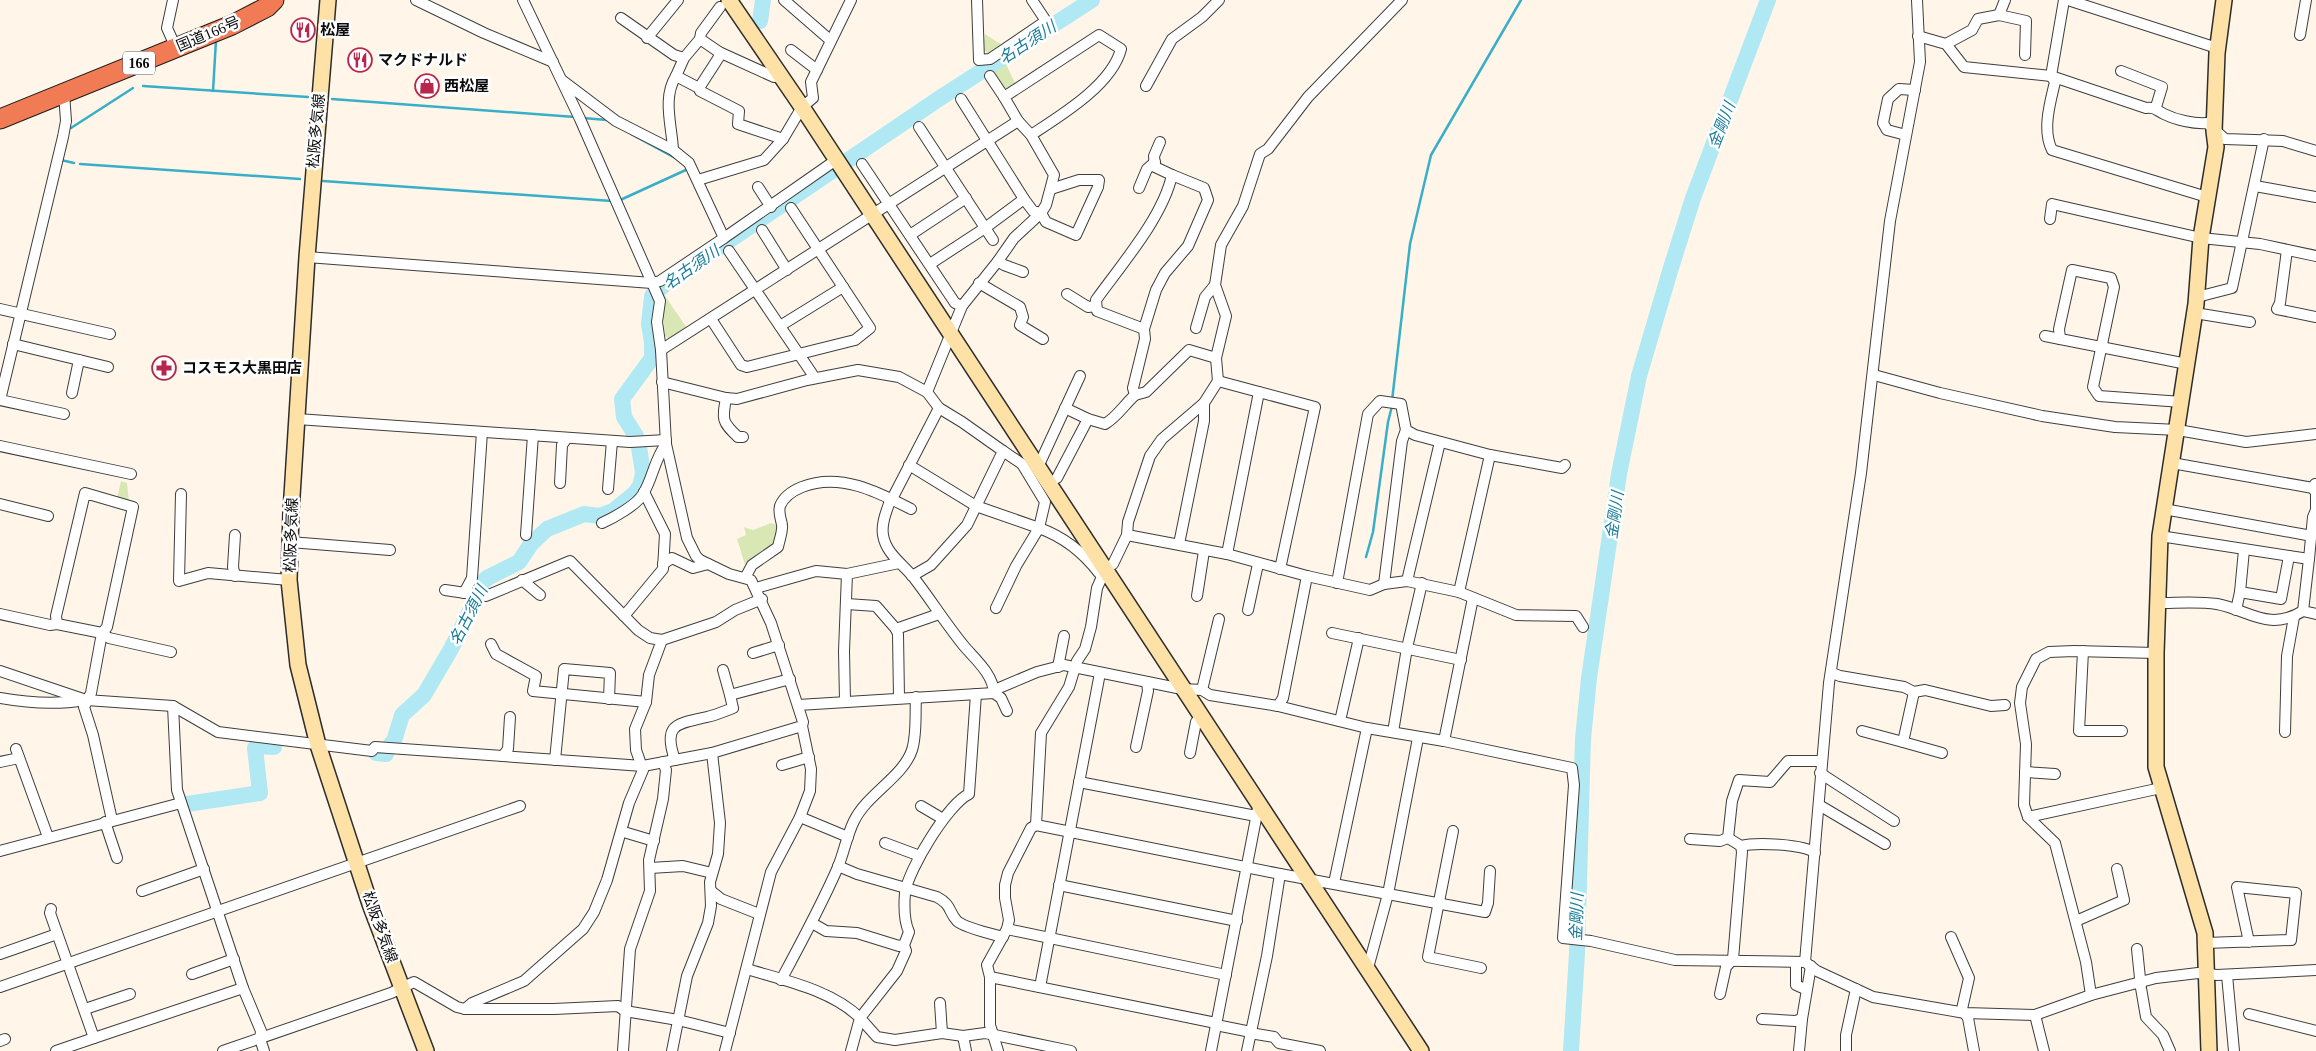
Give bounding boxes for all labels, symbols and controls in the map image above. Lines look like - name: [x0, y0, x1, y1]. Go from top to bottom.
- street label: 国道166号: [174, 13, 242, 55]
- restaurant icon: 松屋: [290, 17, 316, 43]
- water label: 名古須川: [996, 17, 1060, 67]
- place label: 松屋: [320, 22, 350, 38]
- restaurant icon: マクドナルド: [347, 47, 373, 73]
- road number: 166: [123, 52, 155, 74]
- place label: マクドナルド: [378, 52, 468, 68]
- shop icon: 西松屋: [414, 73, 440, 99]
- place label: 西松屋: [444, 78, 489, 94]
- street label: 松阪多気線: [305, 93, 327, 169]
- water label: 金剛川: [1705, 98, 1739, 151]
- water label: 名古須川: [660, 241, 724, 293]
- pharmacy icon: コスモス大黒田店: [151, 355, 177, 381]
- place label: コスモス大黒田店: [182, 360, 302, 376]
- water label: 金剛川: [1603, 488, 1627, 540]
- street label: 松阪多気線: [282, 497, 300, 573]
- water label: 名古須川: [446, 581, 491, 648]
- street label: 松阪多気線: [360, 889, 400, 965]
- water label: 金剛川: [1567, 891, 1586, 941]

